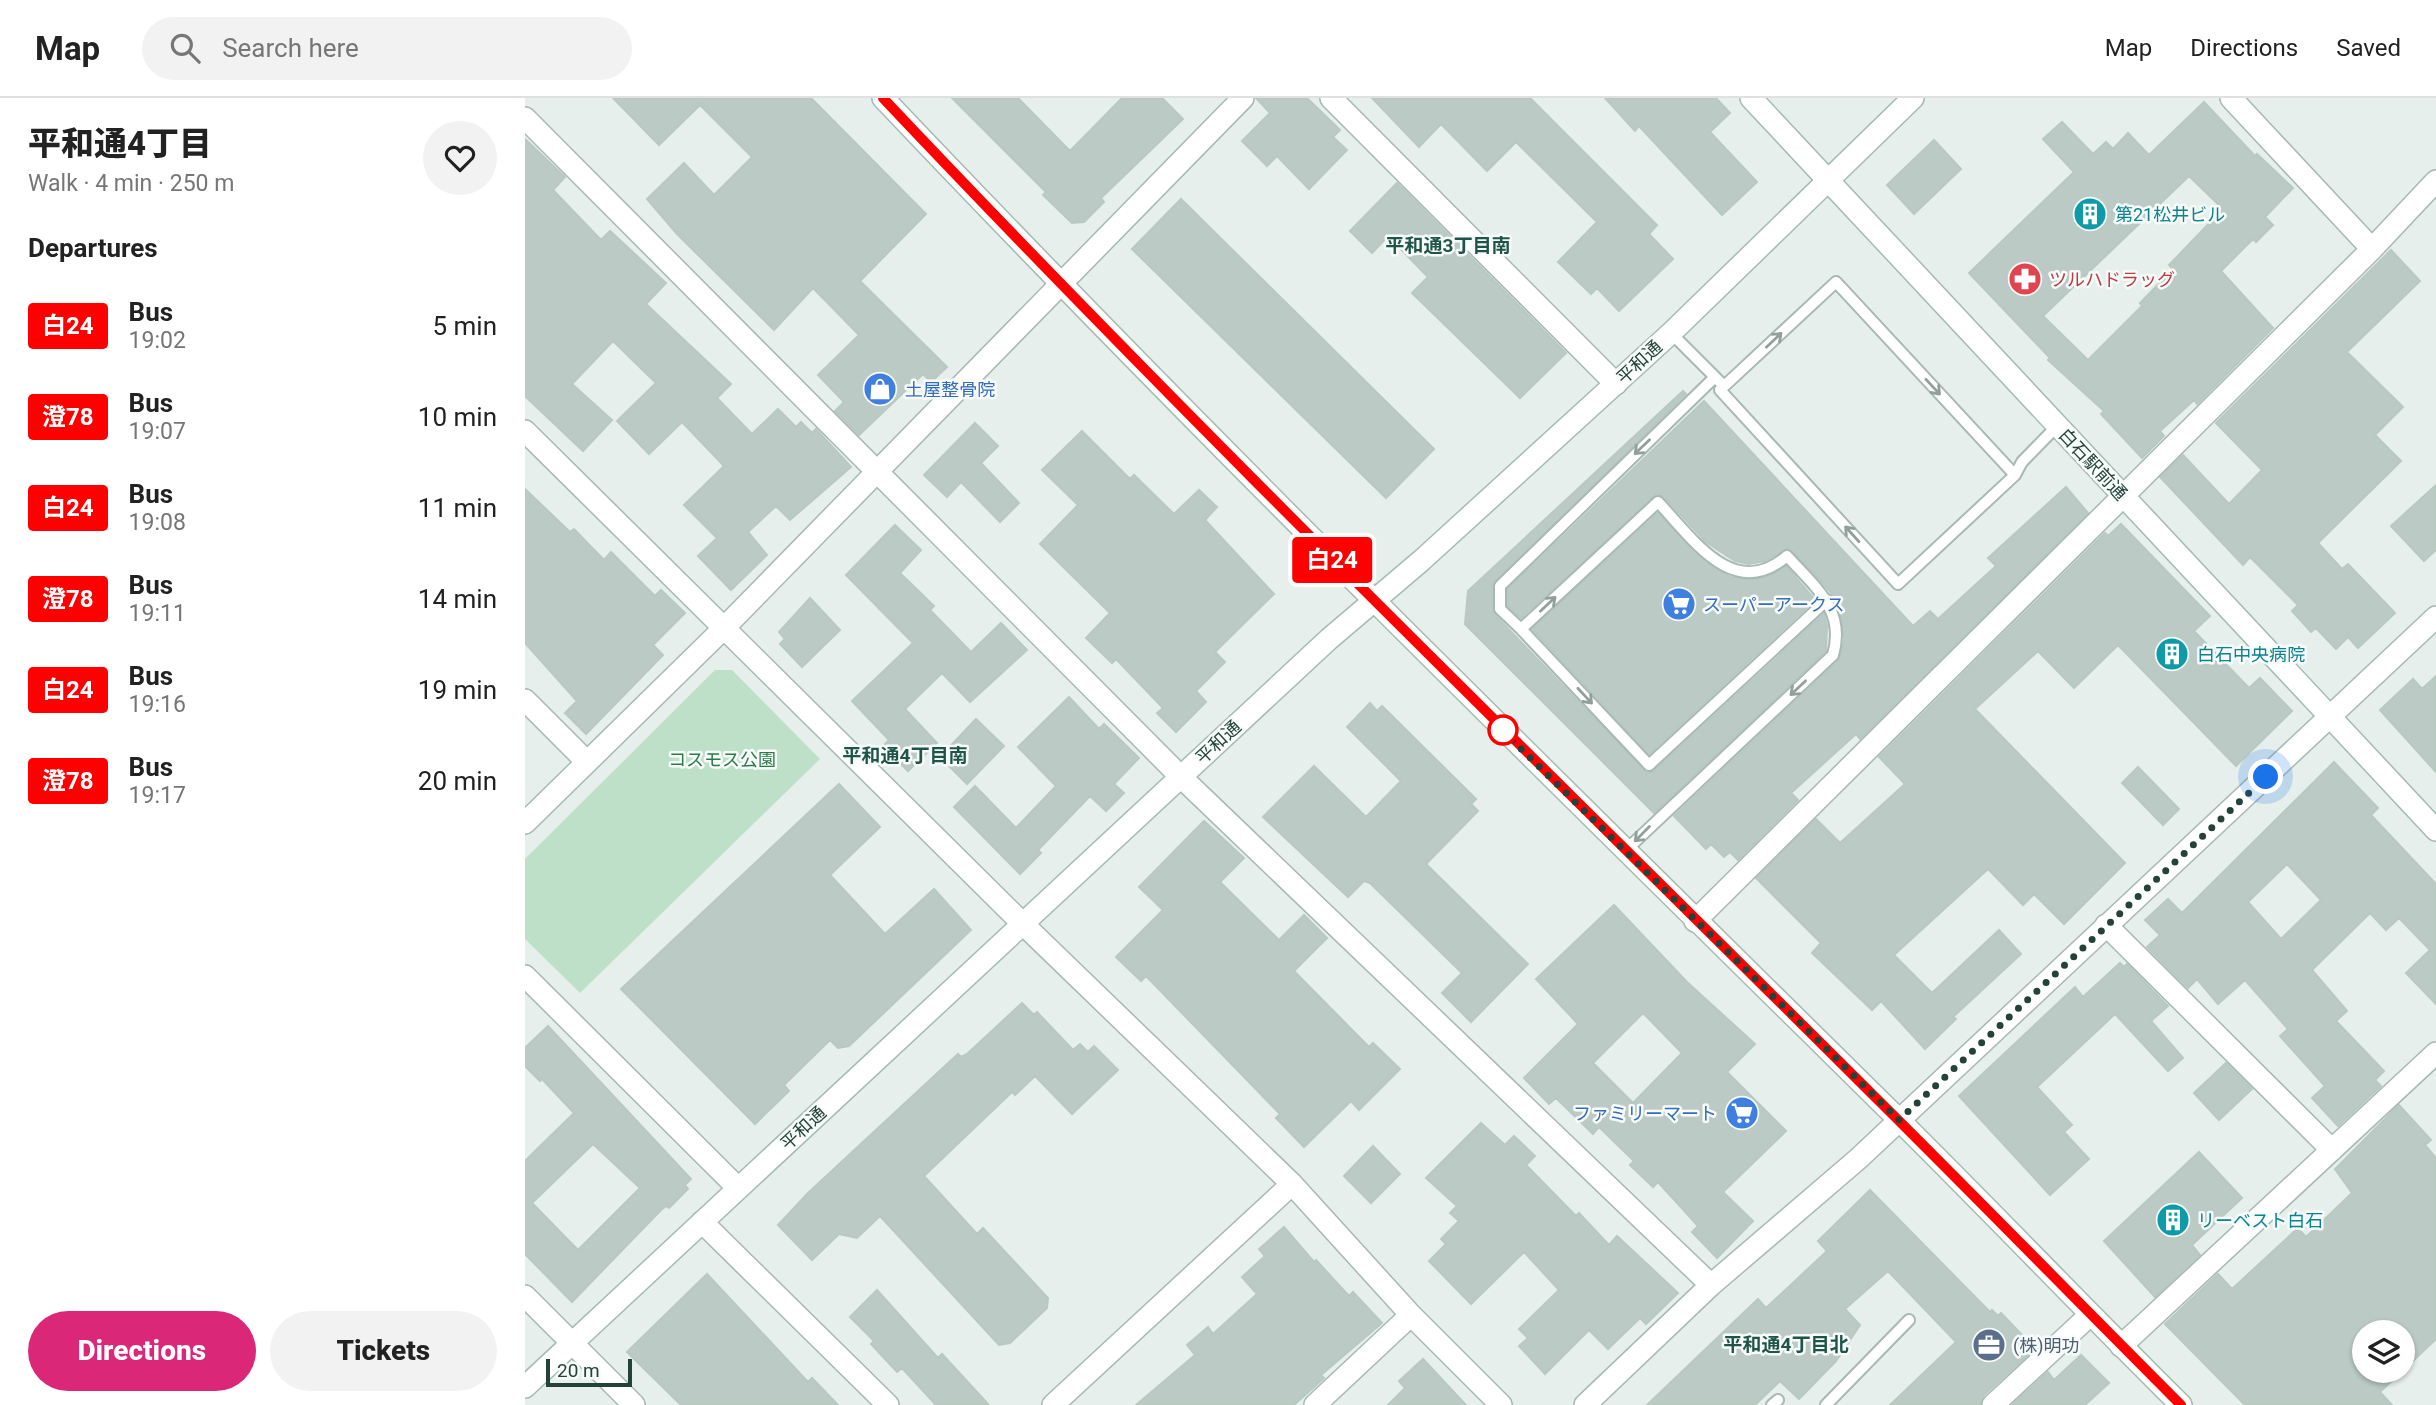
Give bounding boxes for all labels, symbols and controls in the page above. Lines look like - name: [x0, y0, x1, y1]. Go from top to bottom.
- search box: [142, 17, 632, 80]
- text: Map: [35, 29, 100, 68]
- icon: search: [166, 29, 204, 67]
- text: Search here: [222, 33, 359, 63]
- text: Map: [2105, 34, 2152, 62]
- text: Directions: [2190, 34, 2298, 62]
- text: Saved: [2336, 34, 2401, 62]
- button: heart: [423, 121, 497, 195]
- text: 平和通4丁目: [28, 124, 212, 163]
- text: Walk · 4 min · 250 m: [28, 170, 234, 197]
- building icon: 第21松井ビル: [2071, 195, 2109, 233]
- place label: 第21松井ビル: [2115, 204, 2225, 225]
- text: Departures: [28, 233, 158, 263]
- district label: 平和通3丁目南: [1386, 234, 1510, 257]
- pharmacy icon: ツルハドラッグ: [2006, 260, 2044, 298]
- place label: ツルハドラッグ: [2049, 269, 2175, 290]
- text: Bus: [129, 297, 173, 327]
- text: 5 min: [432, 311, 497, 341]
- text: 白24: [42, 312, 94, 340]
- text: 19:02: [129, 327, 186, 354]
- one-way arrow: [1765, 332, 1783, 348]
- street label: 平和通: [1612, 336, 1666, 388]
- shop icon: 土屋整骨院: [861, 370, 899, 408]
- one-way arrow: [1925, 378, 1941, 396]
- place label: 土屋整骨院: [905, 379, 995, 400]
- text: Bus: [129, 388, 173, 418]
- text: 10 min: [418, 402, 497, 432]
- text: 澄78: [42, 403, 94, 431]
- text: 19:07: [129, 418, 186, 445]
- street label: 白石駅前通: [2055, 424, 2131, 504]
- one-way arrow: [1634, 439, 1651, 456]
- text: Bus: [129, 479, 173, 509]
- text: 11 min: [418, 493, 497, 523]
- text: 白24: [42, 494, 94, 522]
- text: 19:08: [129, 509, 186, 536]
- one-way arrow: [1844, 525, 1860, 543]
- line badge: 白24: [1292, 537, 1372, 583]
- text: 白24: [1306, 546, 1358, 574]
- text: Bus: [129, 570, 173, 600]
- text: 14 min: [418, 584, 497, 614]
- text: 澄78: [42, 585, 94, 613]
- supermarket icon: スーパーアークス: [1660, 585, 1698, 623]
- place label: スーパーアークス: [1703, 594, 1844, 615]
- one-way arrow: [1539, 596, 1556, 613]
- text: 19:11: [129, 600, 186, 627]
- building icon: 白石中央病院: [2153, 635, 2191, 673]
- place label: 白石中央病院: [2197, 644, 2305, 665]
- text: Bus: [129, 661, 173, 691]
- text: 19 min: [418, 675, 497, 705]
- text: 白24: [42, 676, 94, 704]
- one-way arrow: [1790, 679, 1807, 696]
- one-way arrow: [1577, 687, 1594, 704]
- text: 19:16: [129, 691, 186, 718]
- unlabelled marker: [1488, 715, 1518, 745]
- street label: 平和通: [1191, 716, 1245, 768]
- district label: 平和通4丁目南: [843, 744, 967, 767]
- park label: コスモス公園: [668, 749, 776, 770]
- text: Bus: [129, 752, 173, 782]
- your location: [2248, 759, 2283, 794]
- text: 20 min: [418, 766, 497, 796]
- text: 澄78: [42, 767, 94, 795]
- text: 19:17: [129, 782, 186, 809]
- one-way arrow: [1633, 826, 1650, 843]
- supermarket icon: ファミリーマート: [1723, 1094, 1761, 1132]
- street label: 平和通: [776, 1102, 830, 1154]
- place label: ファミリーマート: [1573, 1103, 1717, 1124]
- building icon: リーベスト白石: [2154, 1201, 2192, 1239]
- place label: リーベスト白石: [2197, 1210, 2323, 1231]
- button: Directions: [28, 1311, 256, 1391]
- button: Tickets: [270, 1311, 497, 1391]
- map controls: [2352, 1320, 2415, 1383]
- button: layers: [2352, 1320, 2415, 1383]
- office icon: (株)明功: [1970, 1326, 2008, 1364]
- district label: 平和通4丁目北: [1724, 1333, 1848, 1356]
- place label: (株)明功: [2013, 1335, 2079, 1357]
- scale bar: [546, 1356, 632, 1388]
- text: 20 m: [557, 1359, 600, 1382]

